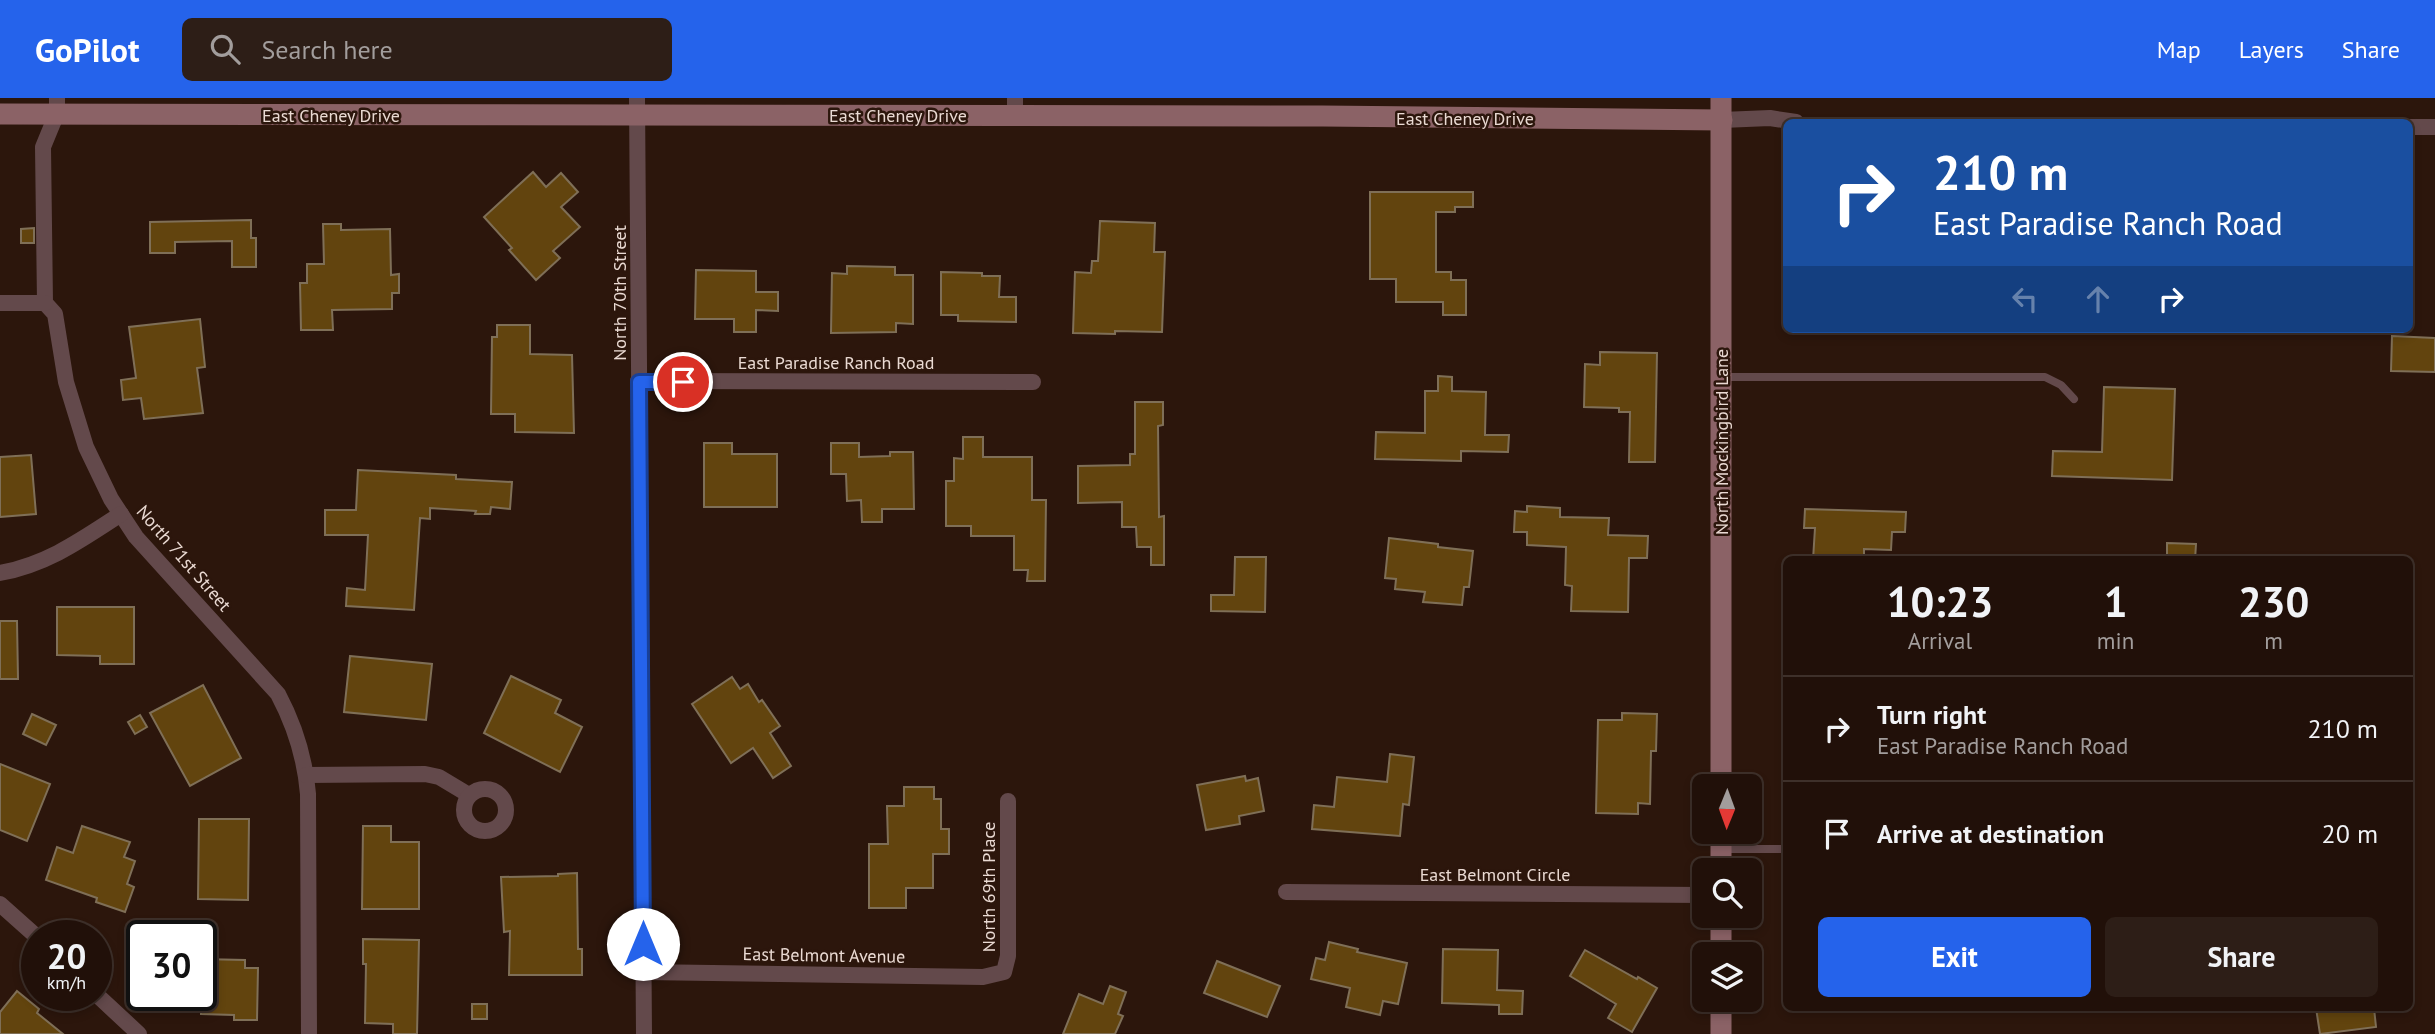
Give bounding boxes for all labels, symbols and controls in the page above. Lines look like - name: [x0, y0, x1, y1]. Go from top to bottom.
- search box: [182, 18, 672, 81]
- text: GoPilot: [35, 28, 140, 71]
- icon: search: [206, 30, 244, 68]
- text: Search here: [262, 33, 393, 66]
- text: Map: [2157, 34, 2201, 65]
- text: Layers: [2239, 34, 2304, 65]
- text: Share: [2342, 34, 2400, 65]
- street label: East Cheney Drive: [262, 104, 400, 127]
- street label: East Cheney Drive: [829, 104, 967, 127]
- street label: East Cheney Drive: [1396, 107, 1534, 130]
- text: 210 m: [1933, 140, 2068, 204]
- icon: right: [1818, 147, 1909, 238]
- text: East Paradise Ranch Road: [1933, 202, 2283, 244]
- street label: North 70th Street: [608, 225, 631, 361]
- icon: left: [2006, 280, 2044, 318]
- icon: ahead: [2079, 280, 2117, 318]
- icon: right: [2152, 280, 2190, 318]
- street label: North Mockingbird Lane: [1710, 349, 1733, 535]
- street label: East Paradise Ranch Road: [738, 351, 934, 374]
- pin: [653, 352, 713, 412]
- icon: arrive: [664, 363, 702, 401]
- street label: North 71st Street: [132, 500, 236, 616]
- text: 10:23: [1887, 574, 1993, 629]
- text: 1: [2104, 574, 2127, 629]
- text: 230: [2238, 574, 2309, 629]
- text: Arrival: [1908, 626, 1972, 655]
- text: min: [2097, 626, 2134, 655]
- text: m: [2264, 626, 2283, 655]
- text: Turn right: [1877, 698, 1986, 731]
- icon: right: [1818, 710, 1856, 748]
- text: 210 m: [2307, 712, 2378, 745]
- text: East Paradise Ranch Road: [1877, 731, 2128, 760]
- north arrow: [1692, 774, 1762, 844]
- map controls: [1692, 774, 1762, 1012]
- icon: arrive: [1818, 815, 1856, 853]
- text: Arrive at destination: [1877, 817, 2104, 850]
- text: 20 m: [2322, 817, 2378, 850]
- street label: North 69th Place: [977, 822, 1000, 952]
- button: search: [1692, 858, 1762, 928]
- street label: East Belmont Circle: [1420, 863, 1570, 886]
- position arrow: [606, 907, 680, 981]
- button: Exit: [1818, 917, 2091, 997]
- button: Share: [2105, 917, 2378, 997]
- speed limit sign: 30: [126, 920, 217, 1011]
- text: 20: [47, 933, 86, 979]
- street label: East Belmont Avenue: [742, 942, 906, 968]
- button: layers: [1692, 942, 1762, 1012]
- text: km/h: [47, 971, 86, 994]

